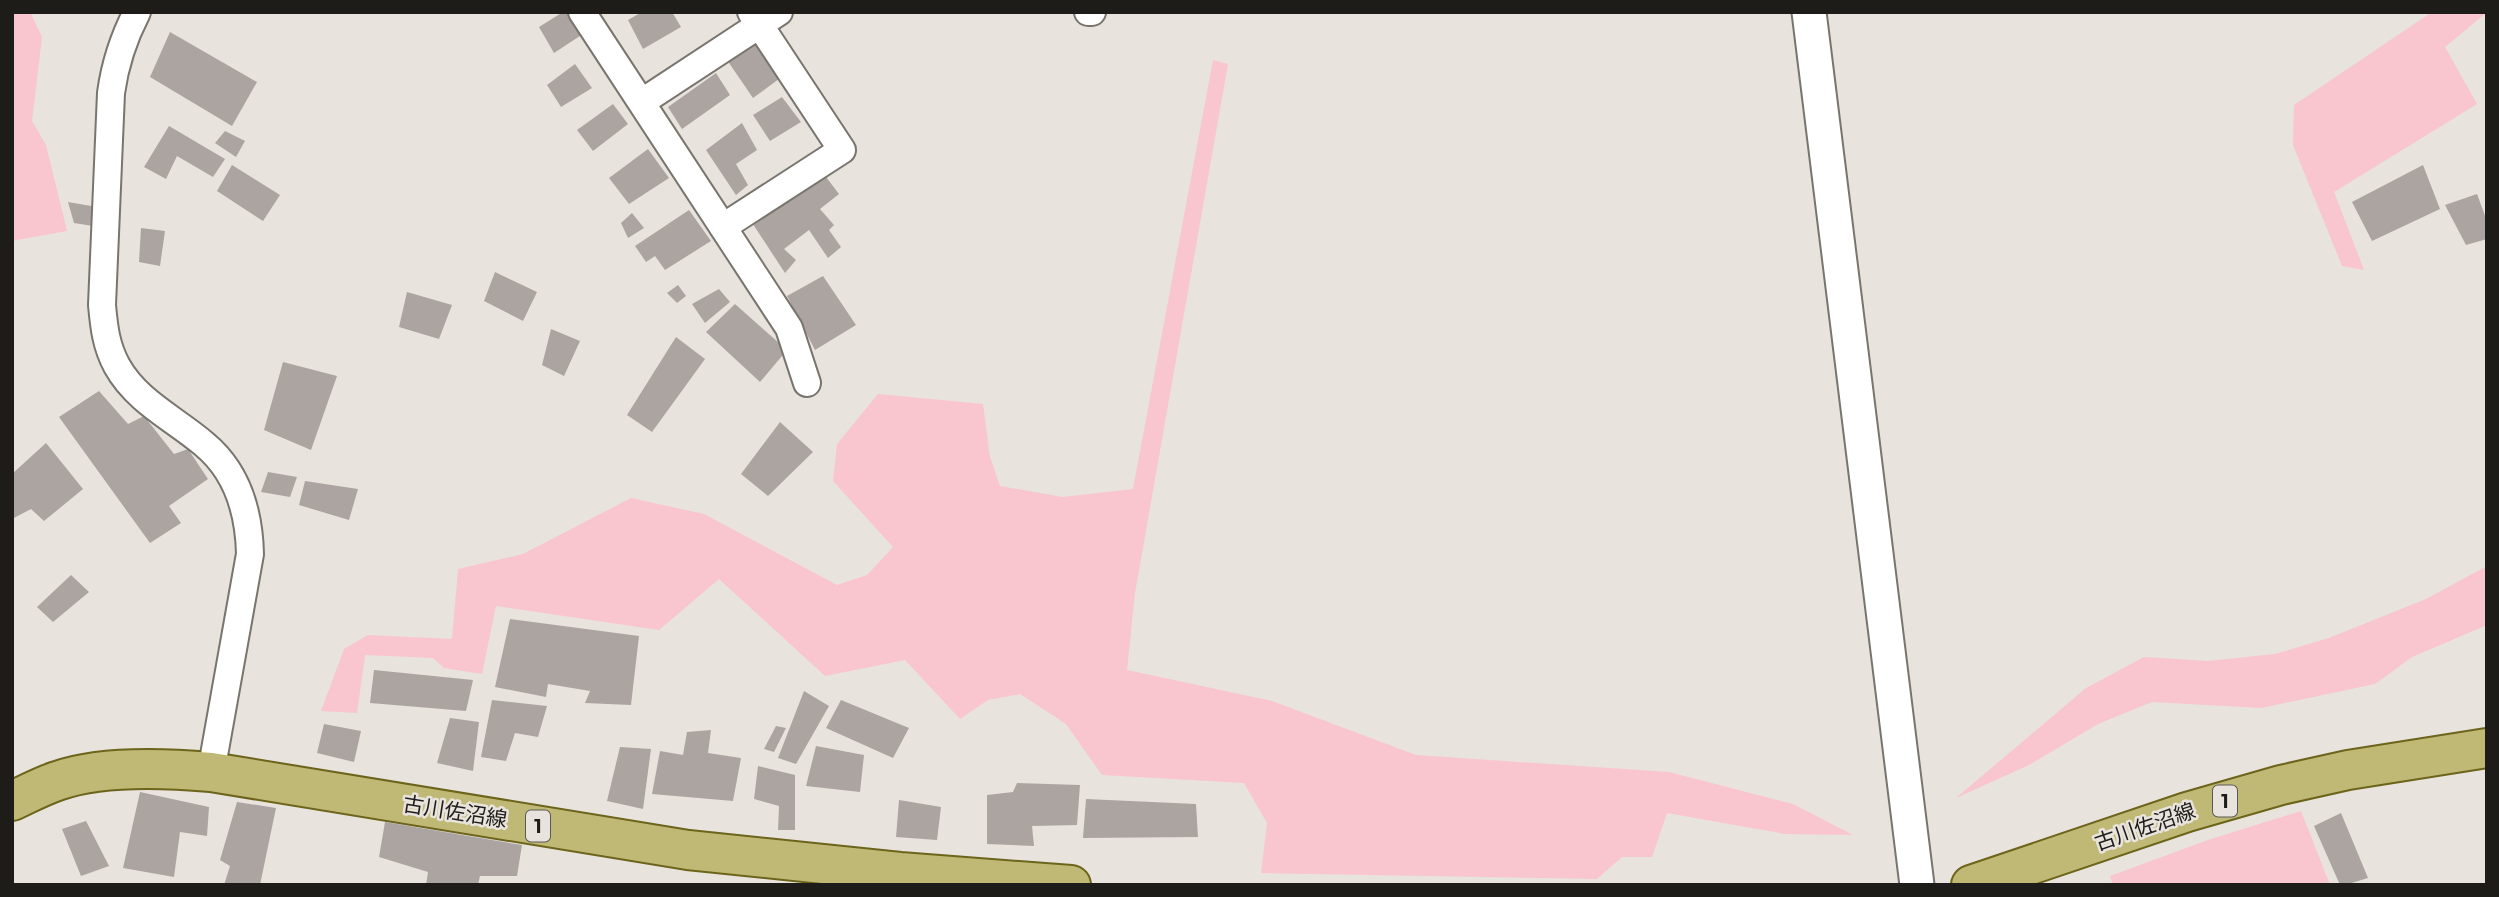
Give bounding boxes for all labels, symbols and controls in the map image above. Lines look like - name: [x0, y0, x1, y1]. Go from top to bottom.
- road number: 1: [2213, 786, 2237, 816]
- street label: 古川佐沼線: [401, 791, 509, 832]
- street label: 古川佐沼線: [2091, 798, 2199, 855]
- road number: 1: [526, 810, 550, 842]

